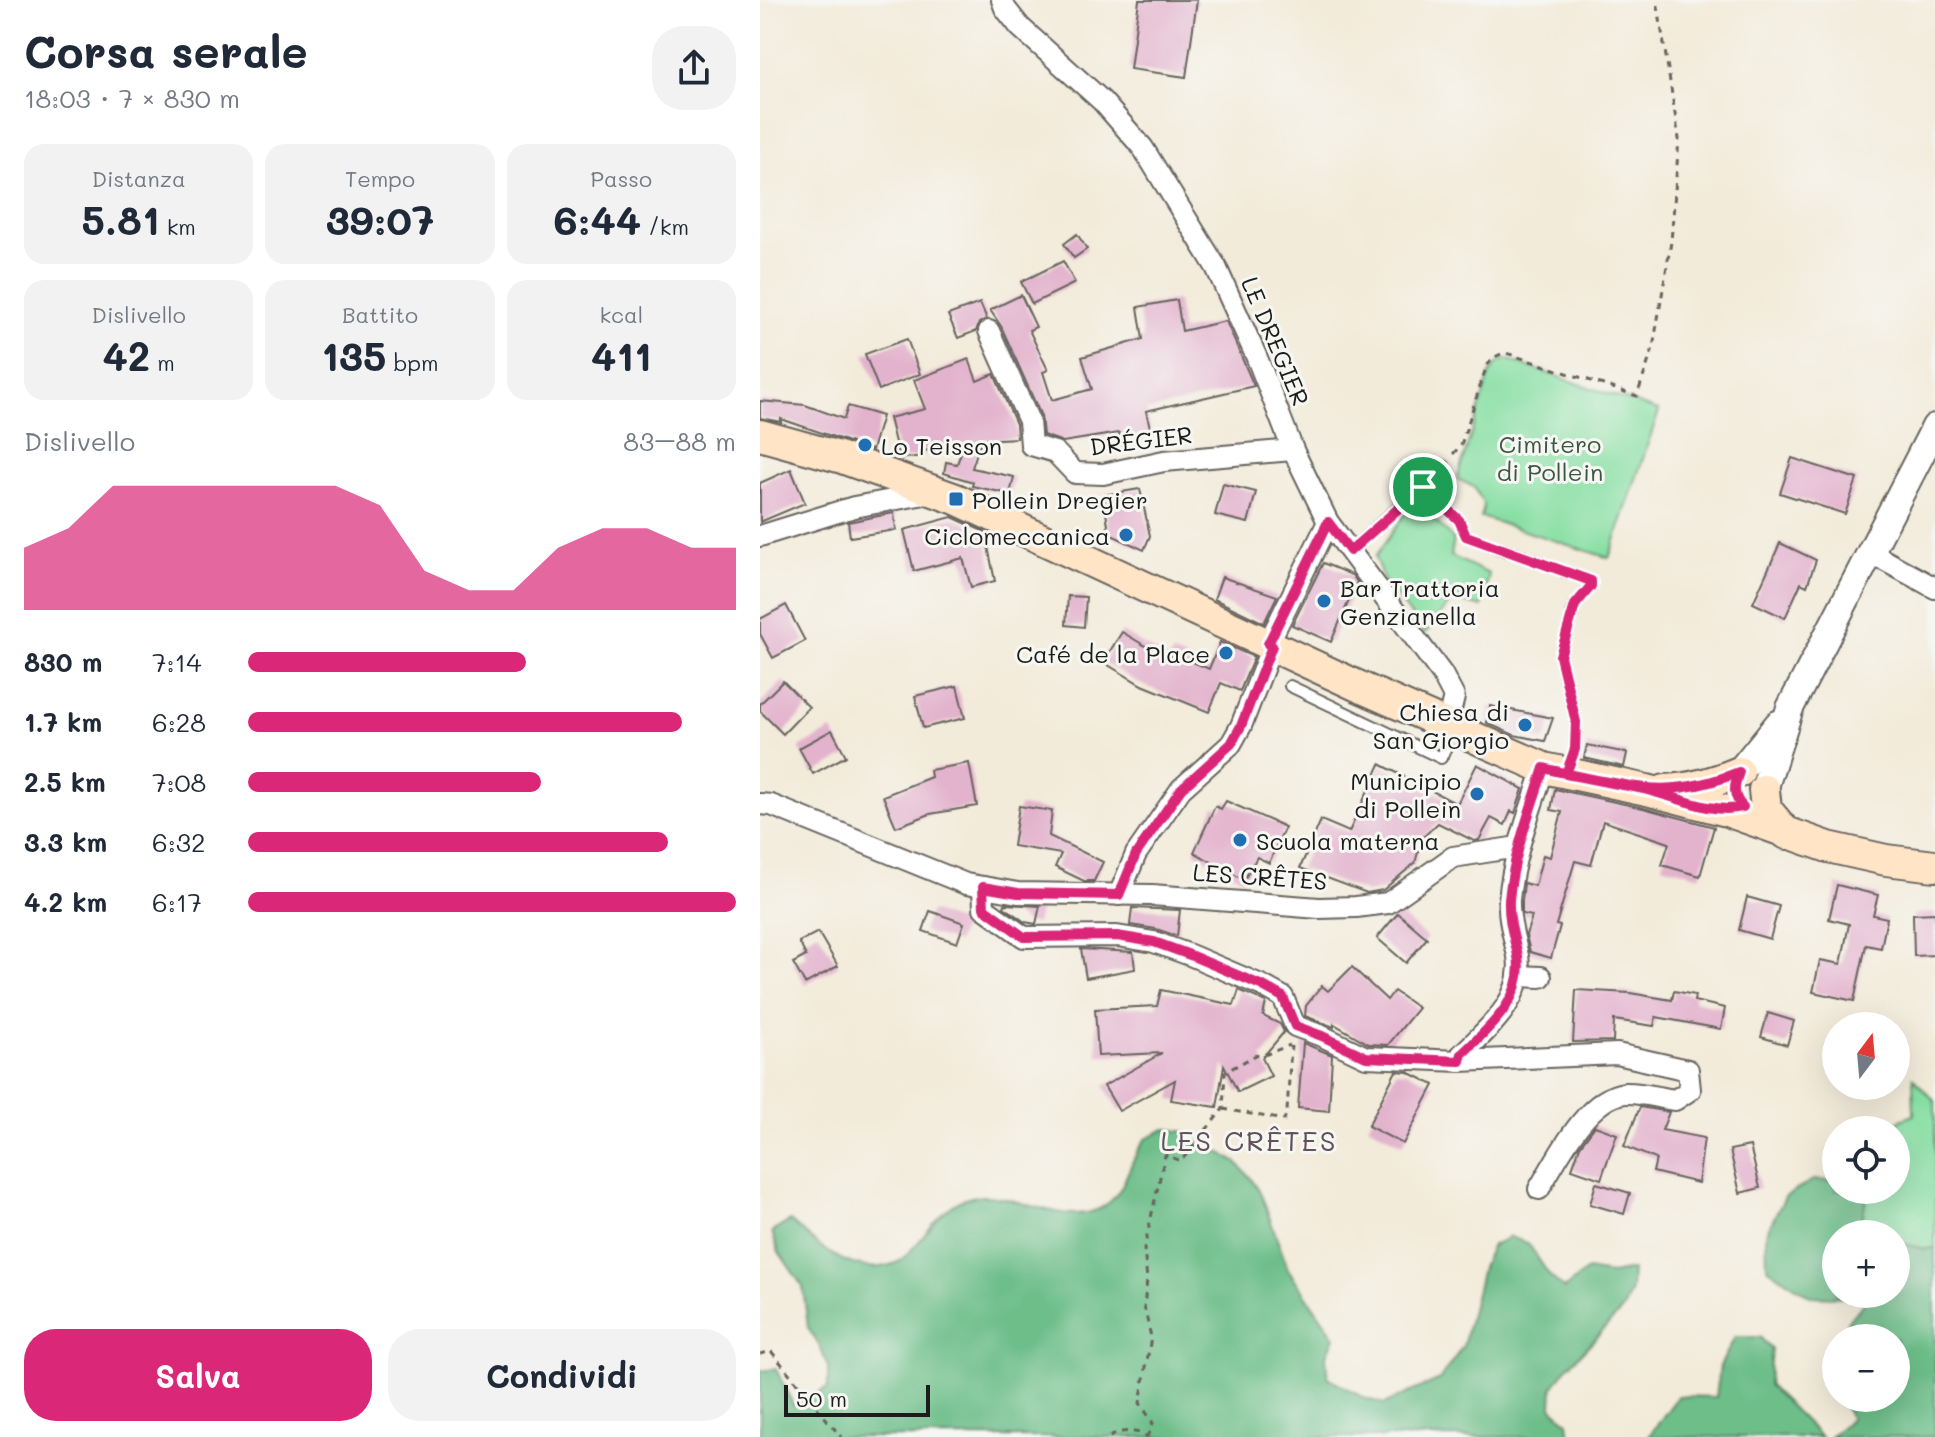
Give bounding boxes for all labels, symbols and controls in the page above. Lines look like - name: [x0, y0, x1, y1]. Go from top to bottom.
- text: Corsa serale: [24, 22, 308, 79]
- button: share: [652, 26, 736, 110]
- text: 18:03 · 7 × 830 m: [24, 81, 240, 115]
- text: Distanza: [92, 164, 186, 193]
- text: Tempo: [345, 164, 415, 193]
- text: Passo: [591, 164, 652, 193]
- text: 5.81: [81, 193, 160, 245]
- text: 39:07: [326, 193, 434, 245]
- text: 6:44: [554, 193, 641, 245]
- text: km: [160, 212, 196, 241]
- text: /km: [641, 212, 689, 241]
- street label: LE DREGIER: [1235, 272, 1317, 410]
- text: Dislivello: [92, 300, 186, 329]
- text: Battito: [342, 300, 418, 329]
- text: kcal: [599, 300, 643, 329]
- text: 42: [103, 329, 150, 381]
- text: 135: [321, 329, 386, 381]
- text: 411: [591, 329, 652, 381]
- text: m: [150, 348, 175, 377]
- text: bpm: [386, 348, 439, 377]
- street label: DRÉGIER: [1088, 418, 1194, 462]
- text: Dislivello: [24, 424, 135, 458]
- text: 83–88 m: [623, 424, 736, 458]
- park label: Cimitero di Pollein: [1497, 428, 1603, 487]
- place label: Lo Teisson: [881, 430, 1002, 461]
- marker: Lo Teisson: [856, 436, 874, 454]
- pin: [1389, 453, 1457, 521]
- icon: arrive: [1401, 465, 1445, 509]
- place label: Pollein Dregier: [972, 484, 1148, 515]
- marker: Pollein Dregier: [947, 490, 965, 508]
- place label: Ciclomeccanica: [924, 520, 1110, 551]
- marker: Ciclomeccanica: [1117, 526, 1135, 544]
- place label: Bar Trattoria Genzianella: [1340, 572, 1500, 631]
- marker: Bar Trattoria Genzianella: [1315, 592, 1333, 610]
- place label: Café de la Place: [1016, 638, 1210, 669]
- marker: Café de la Place: [1217, 644, 1235, 662]
- text: 830 m: [24, 645, 102, 679]
- text: 7:14: [152, 645, 201, 679]
- place label: Chiesa di San Giorgio: [1373, 696, 1509, 755]
- text: 1.7 km: [24, 705, 102, 739]
- text: 6:28: [152, 705, 206, 739]
- marker: Chiesa di San Giorgio: [1516, 716, 1534, 734]
- text: 2.5 km: [24, 765, 106, 799]
- text: 7:08: [152, 765, 206, 799]
- place label: Municipio di Pollein: [1350, 765, 1461, 824]
- marker: Municipio di Pollein: [1468, 785, 1486, 803]
- text: 3.3 km: [24, 825, 107, 859]
- text: 6:32: [152, 825, 205, 859]
- place label: Scuola materna: [1256, 825, 1439, 856]
- marker: Scuola materna: [1231, 831, 1249, 849]
- street label: LES CRÊTES: [1192, 856, 1328, 896]
- text: 4.2 km: [24, 885, 107, 919]
- text: 6:17: [152, 885, 202, 919]
- north arrow: [1822, 1012, 1910, 1100]
- map controls: [1822, 1012, 1910, 1412]
- button: locate: [1822, 1116, 1910, 1204]
- district label: LES CRÊTES: [1161, 1122, 1337, 1158]
- button: +: [1822, 1220, 1910, 1308]
- button: −: [1822, 1324, 1910, 1412]
- button: Salva: [24, 1329, 372, 1421]
- button: Condividi: [388, 1329, 736, 1421]
- scale bar: [784, 1381, 930, 1417]
- text: 50 m: [796, 1384, 847, 1413]

